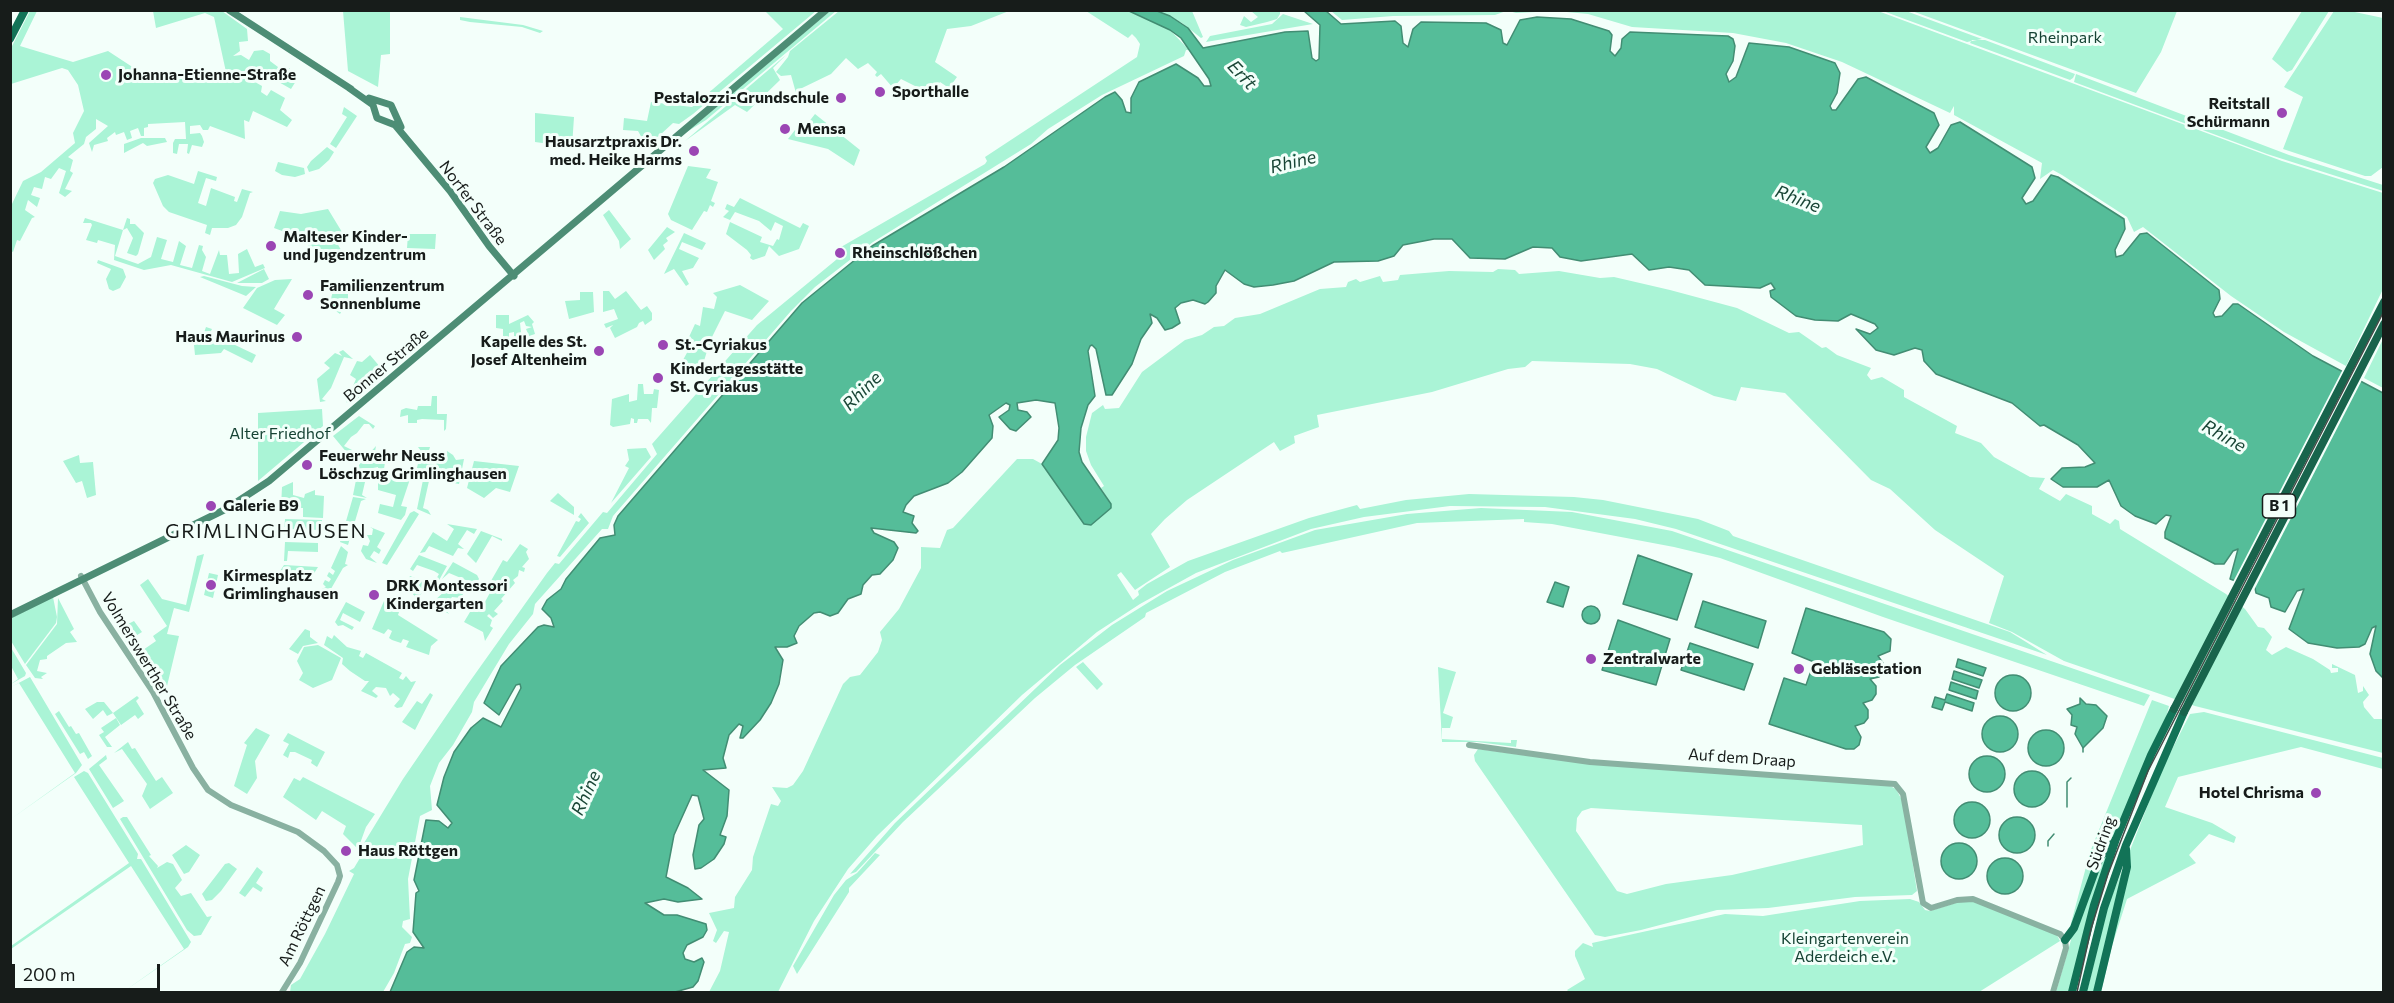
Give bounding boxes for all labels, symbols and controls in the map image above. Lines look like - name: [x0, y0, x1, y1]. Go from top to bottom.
- park label: Rheinpark: [2028, 28, 2102, 48]
- water label: Erft: [1223, 56, 1261, 94]
- place label: Johanna-Etienne-Straße: [118, 65, 296, 85]
- marker: Johanna-Etienne-Straße: [99, 68, 113, 82]
- place label: Sporthalle: [892, 82, 969, 102]
- marker: Sporthalle: [873, 85, 887, 99]
- place label: Pestalozzi-Grundschule: [654, 88, 829, 108]
- marker: Pestalozzi-Grundschule: [834, 91, 848, 105]
- place label: Reitstall Schürmann: [2187, 94, 2270, 132]
- marker: Reitstall Schürmann: [2275, 106, 2289, 120]
- place label: Mensa: [797, 119, 846, 139]
- marker: Mensa: [778, 122, 792, 136]
- place label: Hausarztpraxis Dr. med. Heike Harms: [545, 132, 682, 170]
- marker: Hausarztpraxis Dr. med. Heike Harms: [687, 144, 701, 158]
- water label: Rhine: [1268, 146, 1318, 178]
- street label: Norfer Straße: [435, 157, 511, 249]
- water label: Rhine: [1772, 181, 1824, 217]
- place label: Malteser Kinder- und Jugendzentrum: [283, 227, 426, 265]
- marker: Malteser Kinder- und Jugendzentrum: [264, 239, 278, 253]
- place label: Rheinschlößchen: [852, 243, 977, 263]
- marker: Rheinschlößchen: [833, 246, 847, 260]
- place label: Familienzentrum Sonnenblume: [320, 276, 445, 314]
- marker: Familienzentrum Sonnenblume: [301, 288, 315, 302]
- street label: Bonner Straße: [340, 324, 432, 406]
- place label: Haus Maurinus: [175, 327, 285, 347]
- marker: Haus Maurinus: [290, 330, 304, 344]
- place label: Kapelle des St. Josef Altenheim: [471, 332, 587, 370]
- place label: St.-Cyriakus: [675, 335, 767, 355]
- marker: St.-Cyriakus: [656, 338, 670, 352]
- marker: Kapelle des St. Josef Altenheim: [592, 344, 606, 358]
- place label: Kindertagesstätte St. Cyriakus: [670, 359, 803, 397]
- water label: Rhine: [838, 367, 886, 415]
- marker: Kindertagesstätte St. Cyriakus: [651, 371, 665, 385]
- water label: Rhine: [2198, 415, 2250, 457]
- park label: Alter Friedhof: [229, 424, 331, 444]
- place label: Feuerwehr Neuss Löschzug Grimlinghausen: [319, 446, 507, 484]
- marker: Feuerwehr Neuss Löschzug Grimlinghausen: [300, 458, 314, 472]
- road number: B 1: [2262, 494, 2296, 518]
- place label: Galerie B9: [223, 496, 299, 516]
- marker: Galerie B9: [204, 499, 218, 513]
- district label: GRIMLINGHAUSEN: [165, 519, 367, 543]
- place label: Kirmesplatz Grimlinghausen: [223, 566, 338, 604]
- place label: DRK Montessori Kindergarten: [386, 576, 508, 614]
- marker: Kirmesplatz Grimlinghausen: [204, 578, 218, 592]
- marker: DRK Montessori Kindergarten: [367, 588, 381, 602]
- street label: Volmerswerther Straße: [97, 589, 201, 743]
- place label: Zentralwarte: [1603, 649, 1701, 669]
- marker: Zentralwarte: [1584, 652, 1598, 666]
- place label: Gebläsestation: [1811, 659, 1922, 679]
- marker: Gebläsestation: [1792, 662, 1806, 676]
- street label: Auf dem Draap: [1687, 745, 1797, 771]
- water label: Rhine: [567, 767, 605, 819]
- place label: Hotel Chrisma: [2199, 783, 2304, 803]
- marker: Hotel Chrisma: [2309, 786, 2323, 800]
- street label: Südring: [2082, 813, 2120, 873]
- place label: Haus Röttgen: [358, 841, 458, 861]
- marker: Haus Röttgen: [339, 844, 353, 858]
- street label: Am Röttgen: [274, 883, 330, 969]
- park label: Kleingartenverein Aderdeich e.V.: [1781, 929, 1909, 967]
- scale bar: [15, 952, 164, 990]
- text: 200 m: [23, 963, 76, 985]

